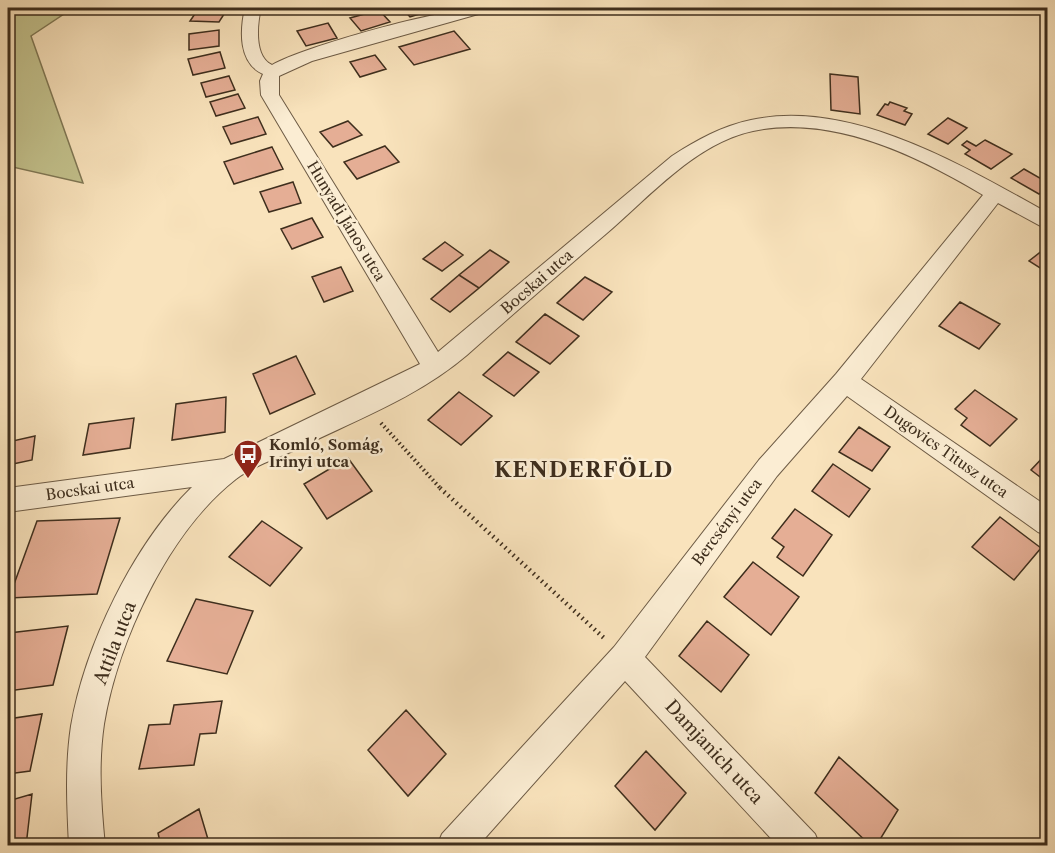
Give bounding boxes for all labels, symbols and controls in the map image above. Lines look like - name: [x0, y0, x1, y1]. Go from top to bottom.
- street label: Hunyadi János utca: [303, 157, 390, 284]
- street label: Bocskai utca: [497, 245, 577, 318]
- street label: Dugovics Titusz utca: [880, 402, 1012, 502]
- place label: Komló, Somág, Irinyi utca: [269, 435, 383, 471]
- bus stop icon: Komló, Somág, Irinyi utca: [232, 438, 264, 480]
- district label: KENDERFÖLD: [494, 457, 674, 482]
- street label: Bocskai utca: [44, 473, 136, 504]
- street label: Bercsényi utca: [688, 474, 766, 569]
- street label: Attila utca: [89, 598, 141, 689]
- street label: Damjanich utca: [660, 695, 768, 809]

